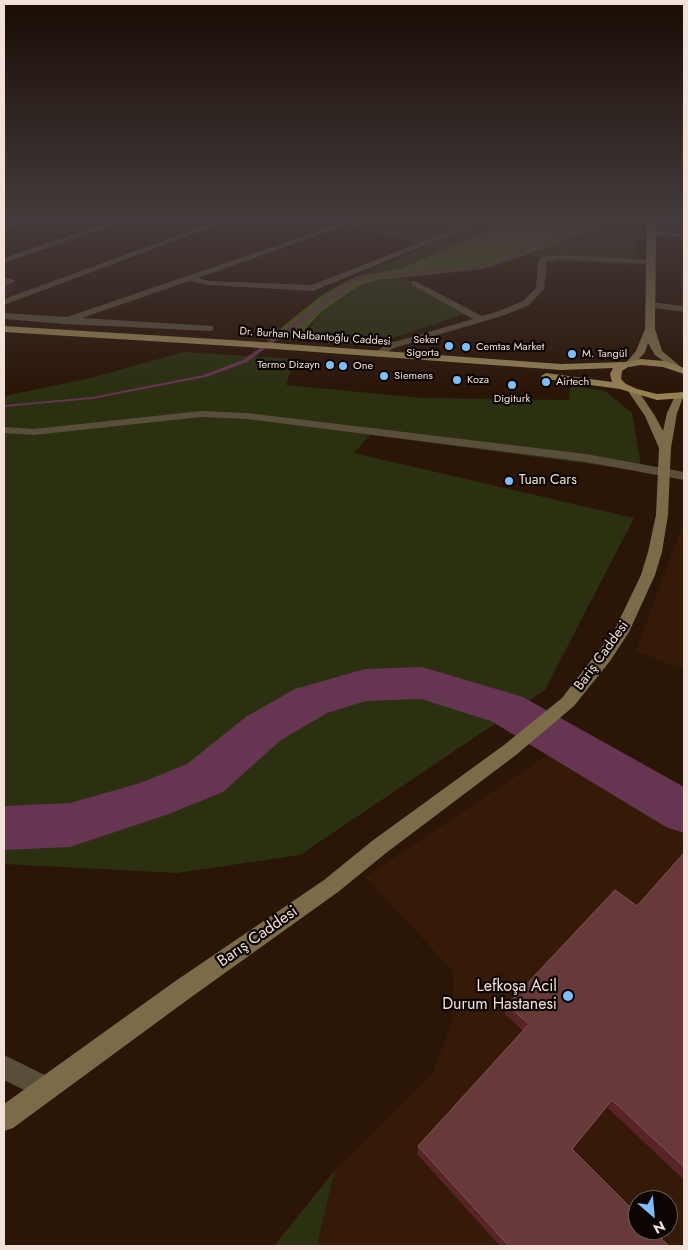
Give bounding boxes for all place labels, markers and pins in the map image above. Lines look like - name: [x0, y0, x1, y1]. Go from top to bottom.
- place label: Seker Sigorta: [406, 333, 439, 359]
- marker: Seker Sigorta: [443, 340, 455, 352]
- place label: Cemtas Market: [476, 340, 544, 354]
- marker: Cemtas Market: [460, 341, 472, 353]
- place label: M. Tangül: [582, 347, 627, 361]
- marker: M. Tangül: [566, 348, 578, 360]
- place label: Termo Dizayn: [257, 358, 320, 372]
- marker: Termo Dizayn: [324, 359, 336, 371]
- place label: One: [353, 359, 373, 373]
- marker: One: [337, 360, 349, 372]
- place label: Siemens: [394, 369, 433, 383]
- marker: Siemens: [378, 370, 390, 382]
- place label: Koza: [467, 373, 489, 387]
- marker: Koza: [451, 374, 463, 386]
- place label: Airtech: [556, 375, 589, 389]
- marker: Airtech: [540, 376, 552, 388]
- marker: Digiturk: [506, 379, 518, 391]
- place label: Digiturk: [494, 392, 530, 406]
- place label: Tuan Cars: [519, 473, 577, 489]
- marker: Tuan Cars: [503, 475, 515, 487]
- place label: Lefkoşa Acil Durum Hastanesi: [442, 977, 557, 1015]
- marker: Lefkoşa Acil Durum Hastanesi: [561, 989, 575, 1003]

